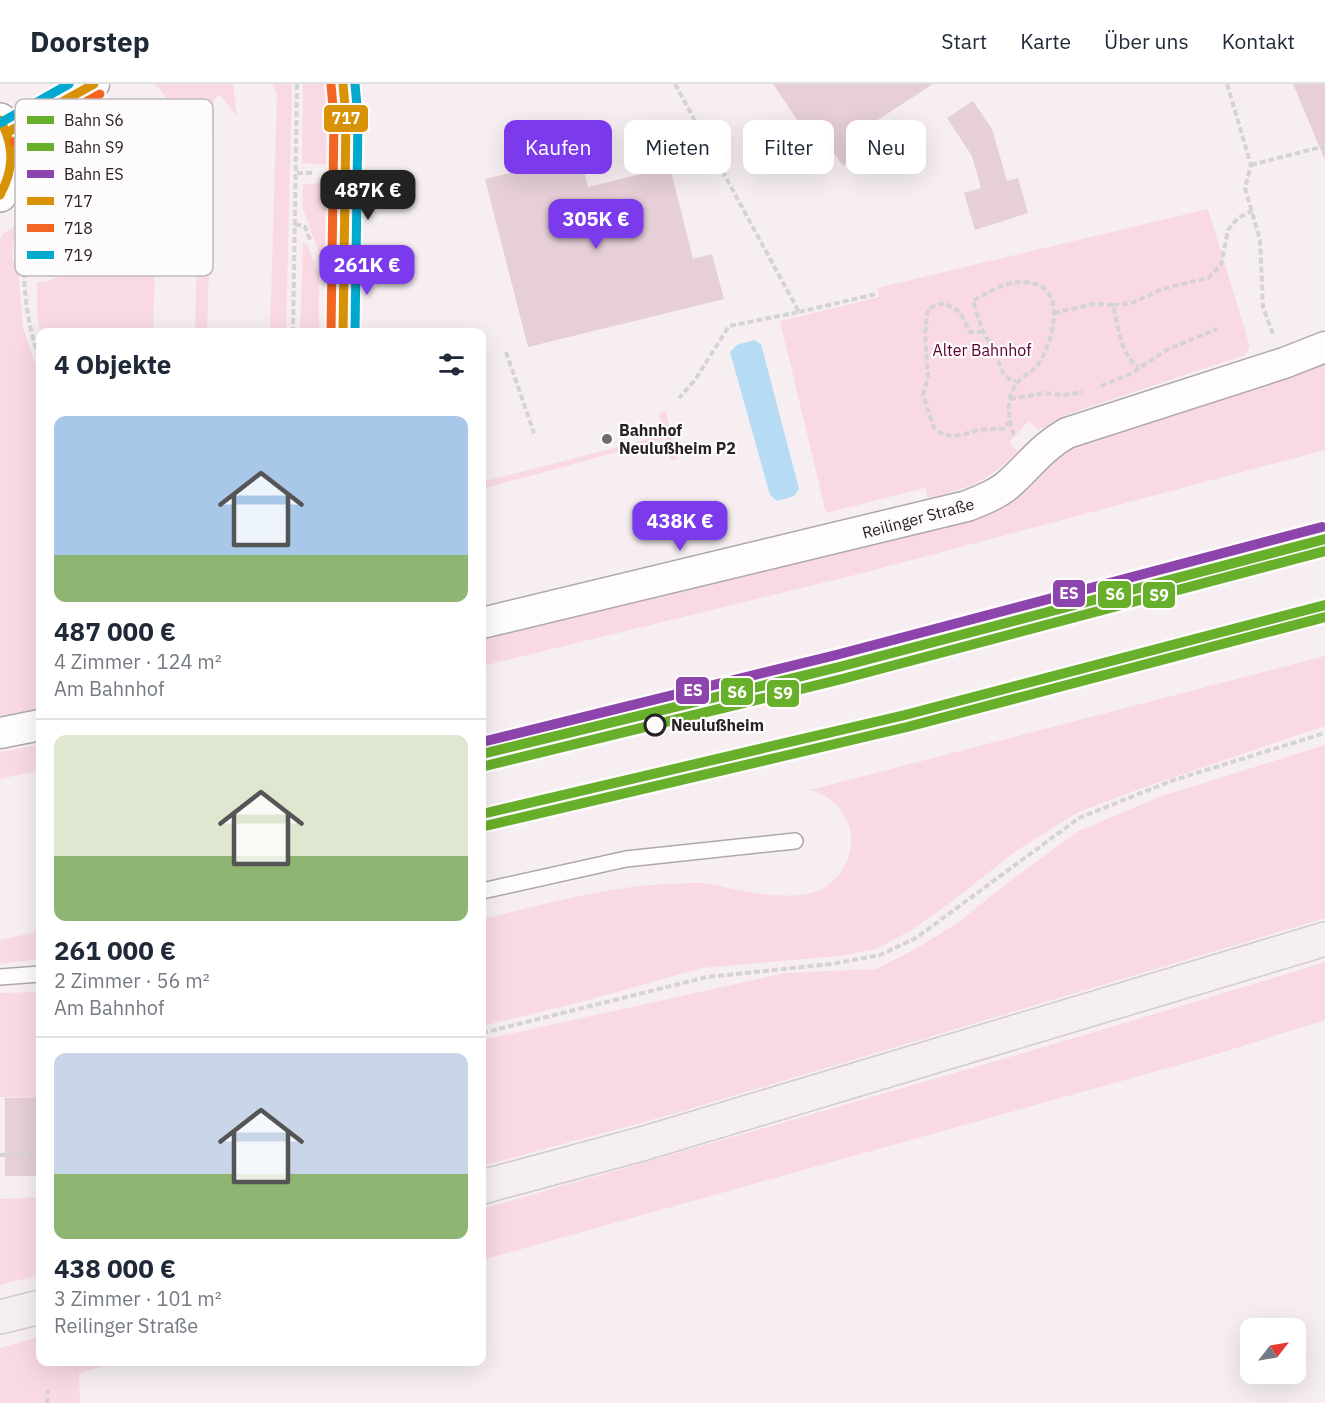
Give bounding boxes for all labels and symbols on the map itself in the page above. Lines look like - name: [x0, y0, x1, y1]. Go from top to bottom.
- legend: [15, 99, 213, 276]
- line badge: 717: [323, 104, 369, 133]
- text: 717: [332, 108, 360, 128]
- text: Bahn S6: [64, 110, 124, 130]
- text: Bahn S9: [64, 137, 124, 157]
- text: Bahn ES: [64, 164, 124, 184]
- pin: 487K €: [319, 170, 417, 221]
- text: 717: [64, 191, 93, 211]
- pin: 305K €: [547, 199, 645, 250]
- text: 718: [64, 218, 93, 238]
- text: 719: [64, 245, 93, 265]
- pin: 261K €: [318, 245, 416, 296]
- park label: Alter Bahnhof: [933, 340, 1031, 360]
- place label: Bahnhof Neulußheim P2: [619, 420, 736, 458]
- marker: Bahnhof Neulußheim P2: [600, 432, 614, 446]
- street label: Reilinger Straße: [860, 493, 976, 543]
- pin: 438K €: [631, 501, 729, 552]
- line badge: ES: [1052, 579, 1086, 608]
- line badge: S6: [1097, 580, 1132, 609]
- line badge: S9: [1142, 581, 1176, 609]
- text: ES: [1059, 583, 1079, 603]
- text: S6: [1105, 584, 1125, 604]
- text: S9: [1149, 585, 1169, 605]
- line badge: ES: [675, 676, 710, 705]
- line badge: S6: [720, 677, 754, 706]
- line badge: S9: [766, 679, 800, 708]
- text: ES: [683, 680, 703, 700]
- text: S6: [727, 682, 747, 702]
- text: S9: [773, 683, 793, 703]
- marker: Neulußheim: [644, 714, 666, 736]
- place label: Neulußheim: [671, 715, 764, 735]
- north arrow: [1240, 1318, 1306, 1384]

